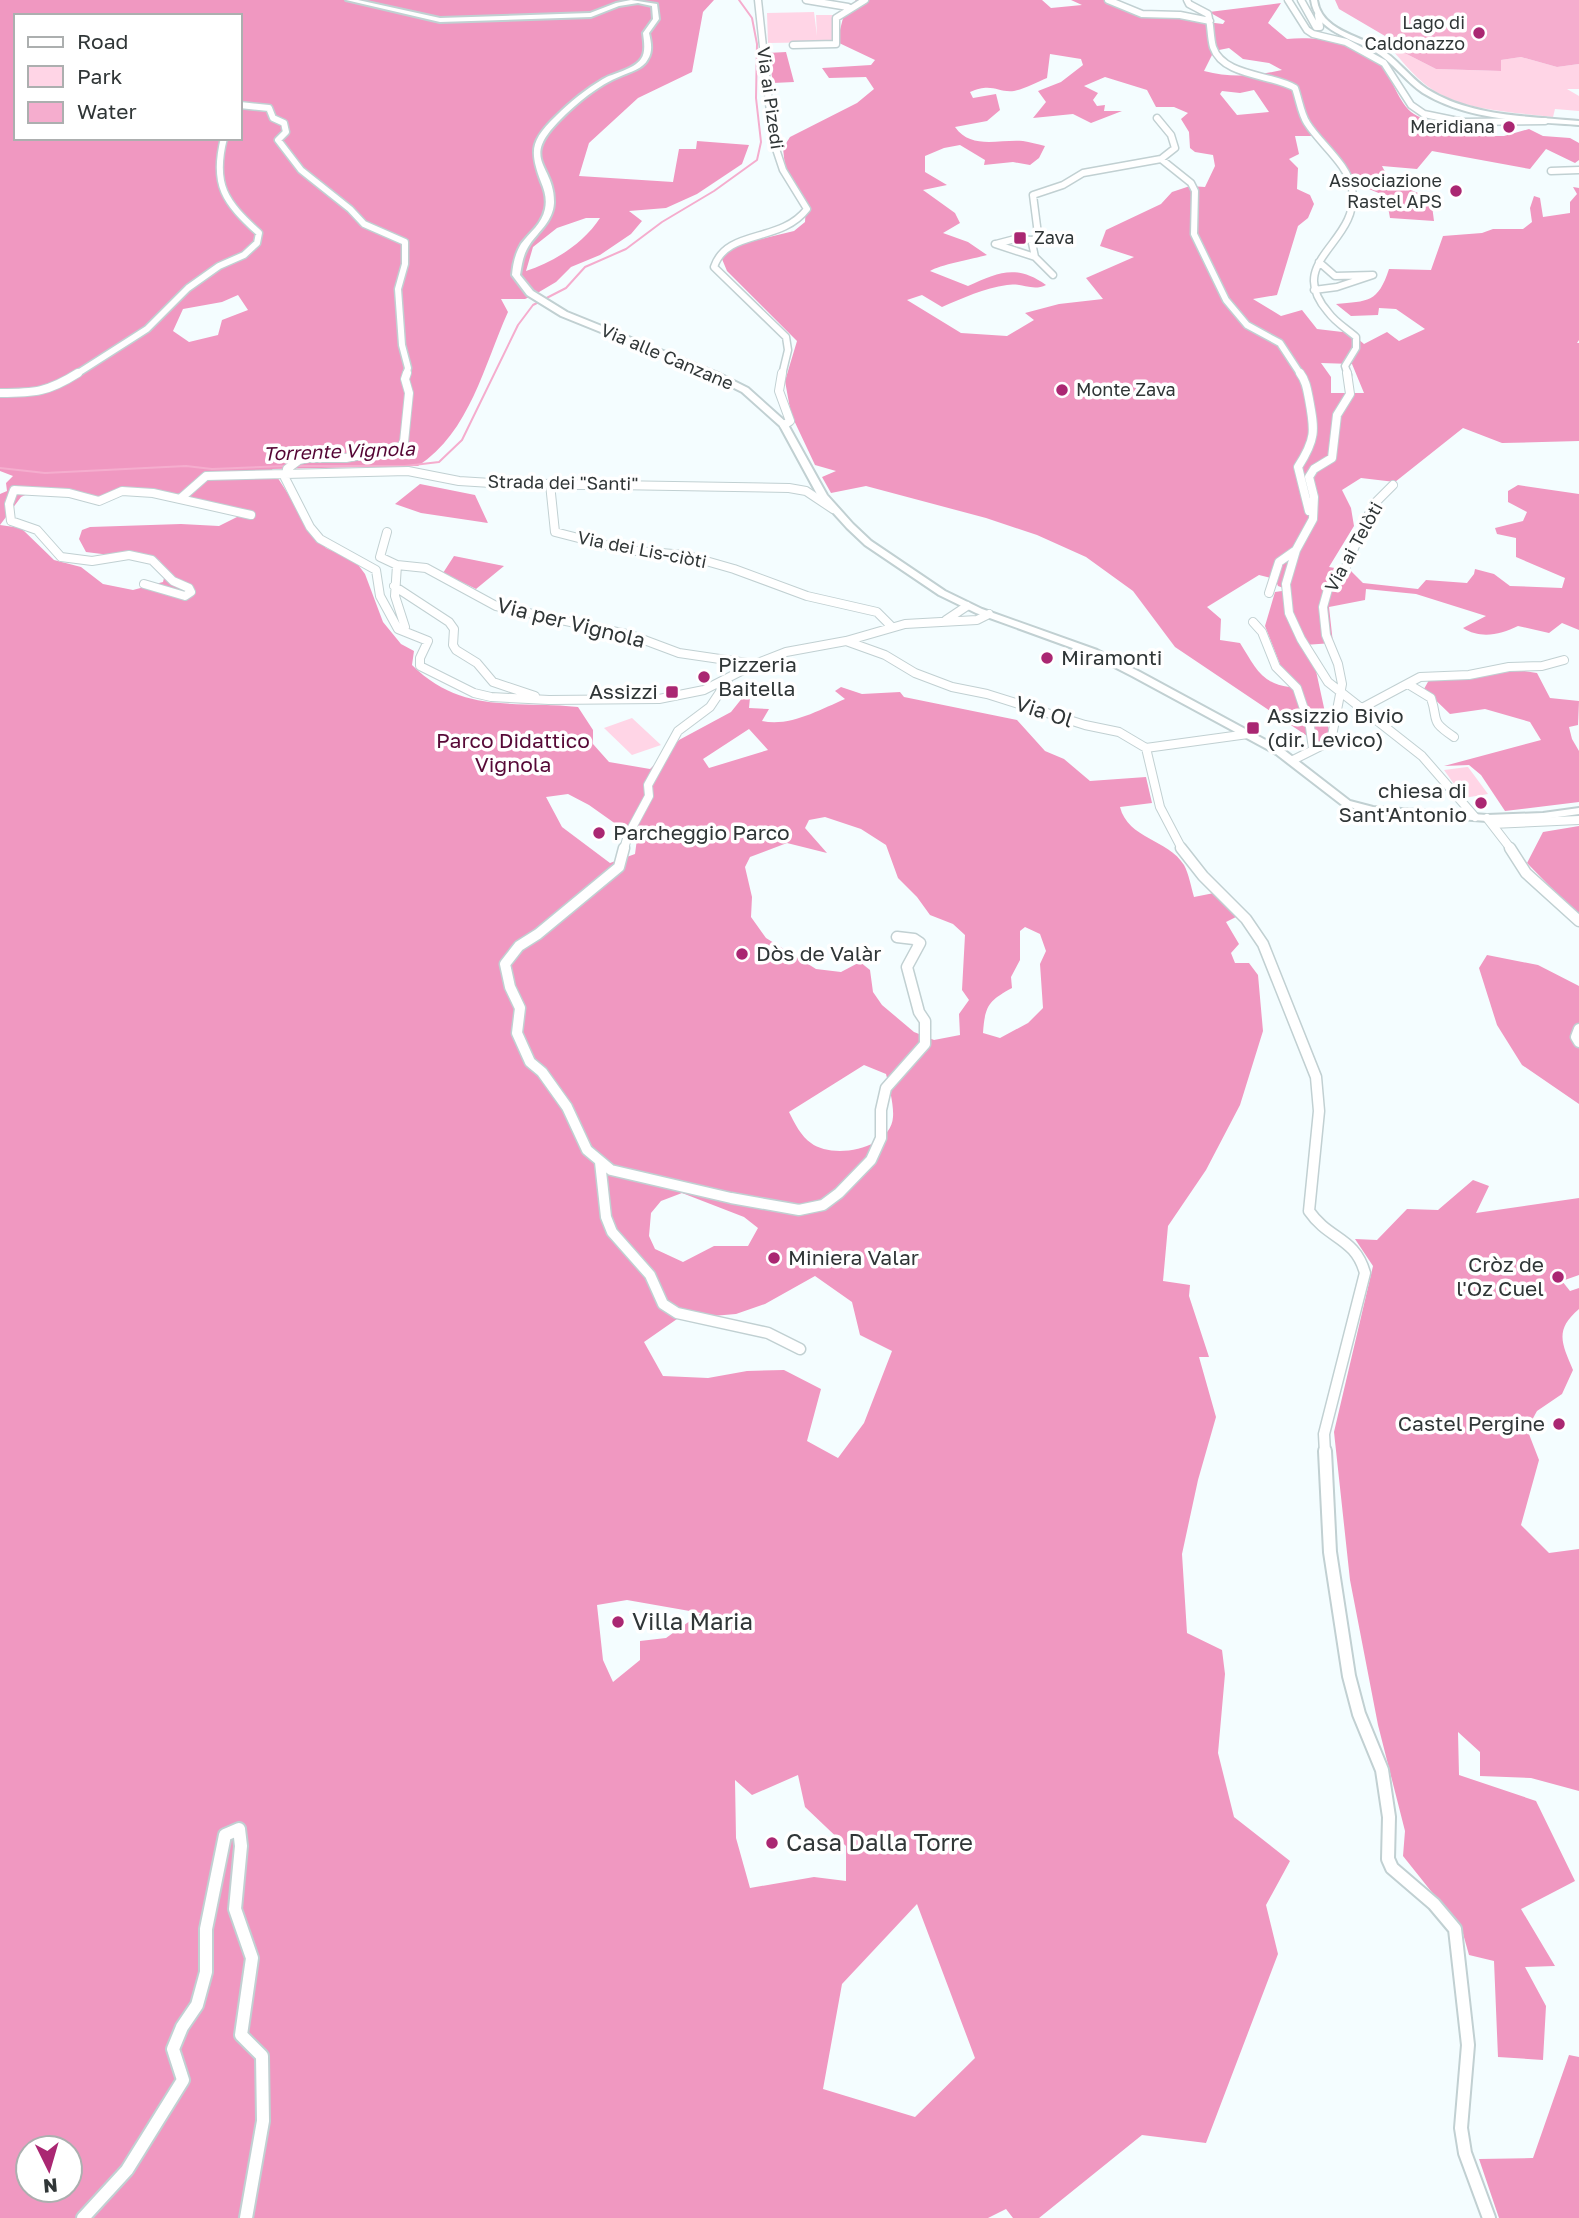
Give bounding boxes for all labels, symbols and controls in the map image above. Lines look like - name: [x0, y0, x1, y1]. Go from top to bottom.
- place label: Lago di Caldonazzo: [1365, 11, 1465, 54]
- legend: [14, 14, 242, 140]
- marker: Lago di Caldonazzo: [1471, 25, 1487, 41]
- text: Road: [77, 28, 128, 54]
- street label: Via ai Pizedi: [753, 45, 789, 150]
- text: Park: [77, 63, 123, 89]
- text: Water: [77, 98, 137, 124]
- place label: Meridiana: [1410, 115, 1495, 137]
- marker: Meridiana: [1501, 119, 1517, 135]
- place label: Associazione Rastel APS: [1329, 169, 1442, 212]
- marker: Associazione Rastel APS: [1448, 183, 1464, 199]
- place label: Zava: [1034, 226, 1074, 248]
- marker: Zava: [1012, 230, 1028, 246]
- street label: Via alle Canzane: [598, 318, 737, 394]
- place label: Monte Zava: [1076, 378, 1176, 400]
- marker: Monte Zava: [1054, 382, 1070, 398]
- water label: Torrente Vignola: [263, 436, 416, 465]
- street label: Strada dei "Santi": [488, 470, 638, 494]
- street label: Via ai Telòti: [1319, 498, 1387, 595]
- street label: Via dei Lis-ciòti: [576, 526, 709, 572]
- street label: Via per Vignola: [494, 591, 648, 653]
- place label: Miramonti: [1061, 644, 1162, 670]
- marker: Miramonti: [1039, 650, 1055, 666]
- place label: Pizzeria Baitella: [718, 651, 797, 701]
- marker: Pizzeria Baitella: [696, 669, 712, 685]
- place label: Assizzi: [589, 678, 658, 704]
- marker: Assizzi: [664, 684, 680, 700]
- street label: Via Ol: [1012, 690, 1076, 733]
- place label: Assizzio Bivio (dir. Levico): [1267, 702, 1404, 752]
- marker: Assizzio Bivio (dir. Levico): [1245, 720, 1261, 736]
- park label: Parco Didattico Vignola: [436, 727, 590, 777]
- place label: chiesa di Sant'Antonio: [1339, 777, 1467, 827]
- marker: chiesa di Sant'Antonio: [1473, 795, 1489, 811]
- place label: Parcheggio Parco: [613, 819, 790, 845]
- marker: Parcheggio Parco: [591, 825, 607, 841]
- place label: Dòs de Valàr: [756, 940, 881, 966]
- marker: Dòs de Valàr: [734, 946, 750, 962]
- place label: Miniera Valar: [788, 1244, 919, 1270]
- marker: Miniera Valar: [766, 1250, 782, 1266]
- place label: Cròz de l'Oz Cuel: [1456, 1251, 1544, 1301]
- marker: Cròz de l'Oz Cuel: [1550, 1269, 1566, 1285]
- place label: Castel Pergine: [1398, 1410, 1545, 1436]
- marker: Castel Pergine: [1551, 1416, 1567, 1432]
- place label: Villa Maria: [632, 1606, 753, 1635]
- marker: Villa Maria: [610, 1614, 626, 1630]
- place label: Casa Dalla Torre: [786, 1827, 973, 1856]
- marker: Casa Dalla Torre: [764, 1835, 780, 1851]
- north arrow: [14, 2134, 84, 2204]
- text: N: [42, 2174, 59, 2199]

